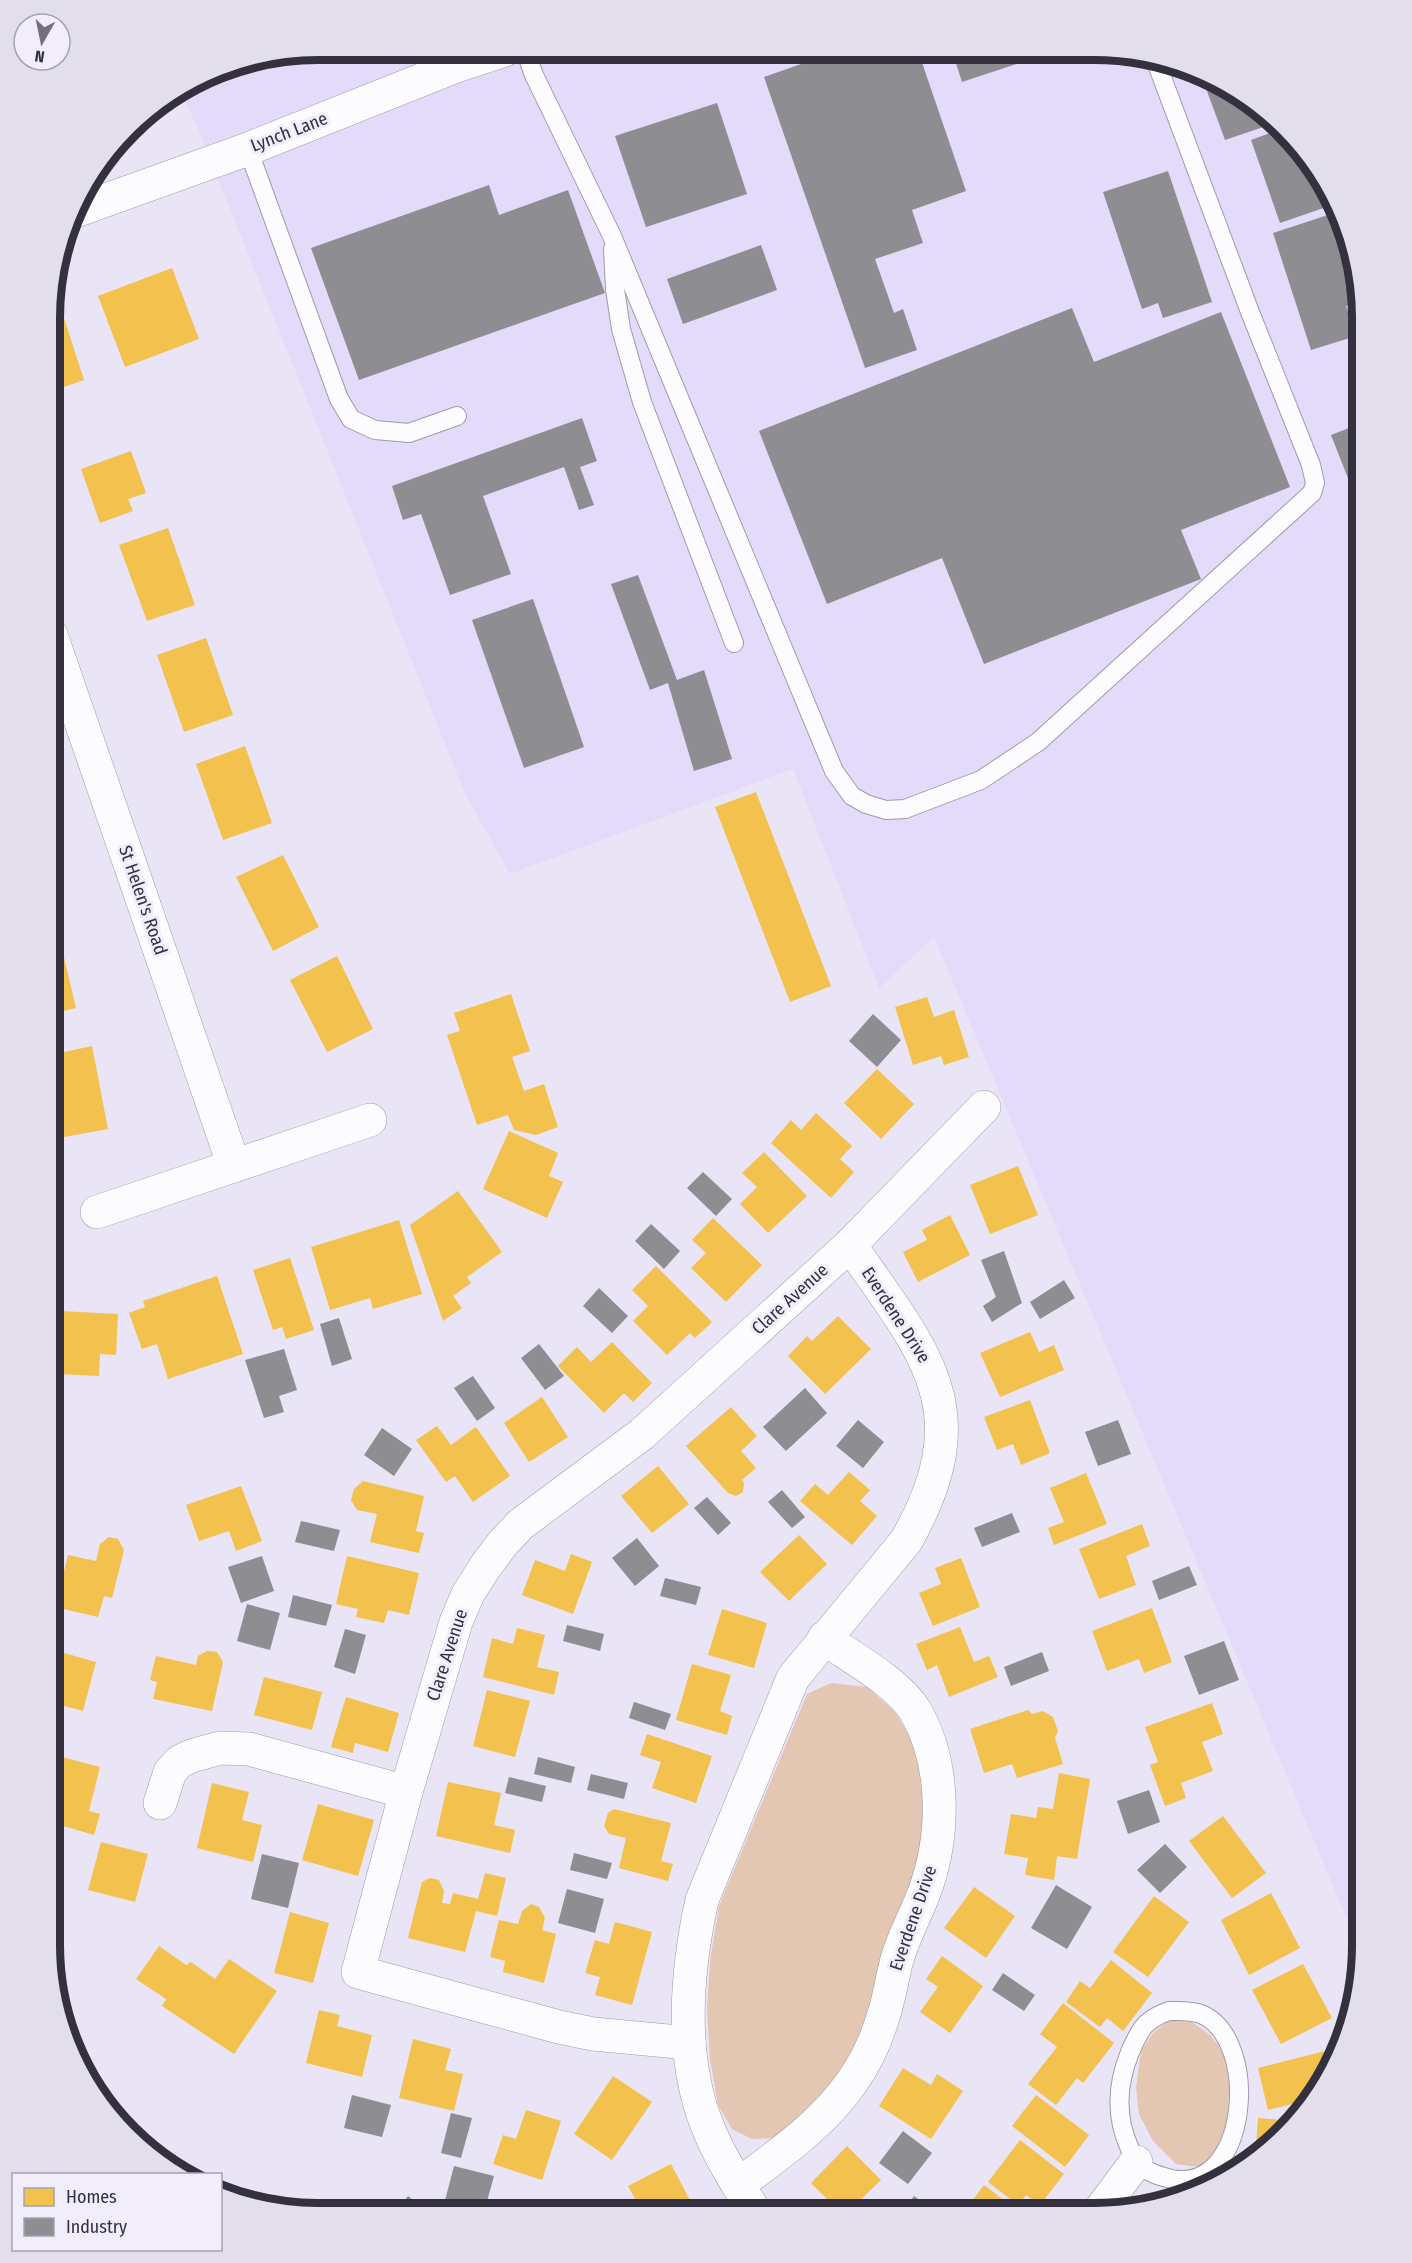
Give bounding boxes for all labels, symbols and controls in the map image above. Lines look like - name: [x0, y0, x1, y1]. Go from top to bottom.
- north arrow: [12, 12, 72, 72]
- text: N: [34, 46, 46, 66]
- street label: Lynch Lane: [247, 107, 331, 157]
- street label: St Helen's Road: [114, 842, 172, 958]
- street label: Clare Avenue: [747, 1259, 833, 1339]
- street label: Everdene Drive: [857, 1263, 935, 1367]
- street label: Clare Avenue: [422, 1606, 472, 1704]
- street label: Everdene Drive: [885, 1862, 941, 1974]
- legend: [12, 2173, 222, 2251]
- text: Homes: [66, 2186, 117, 2208]
- text: Industry: [66, 2216, 127, 2238]

